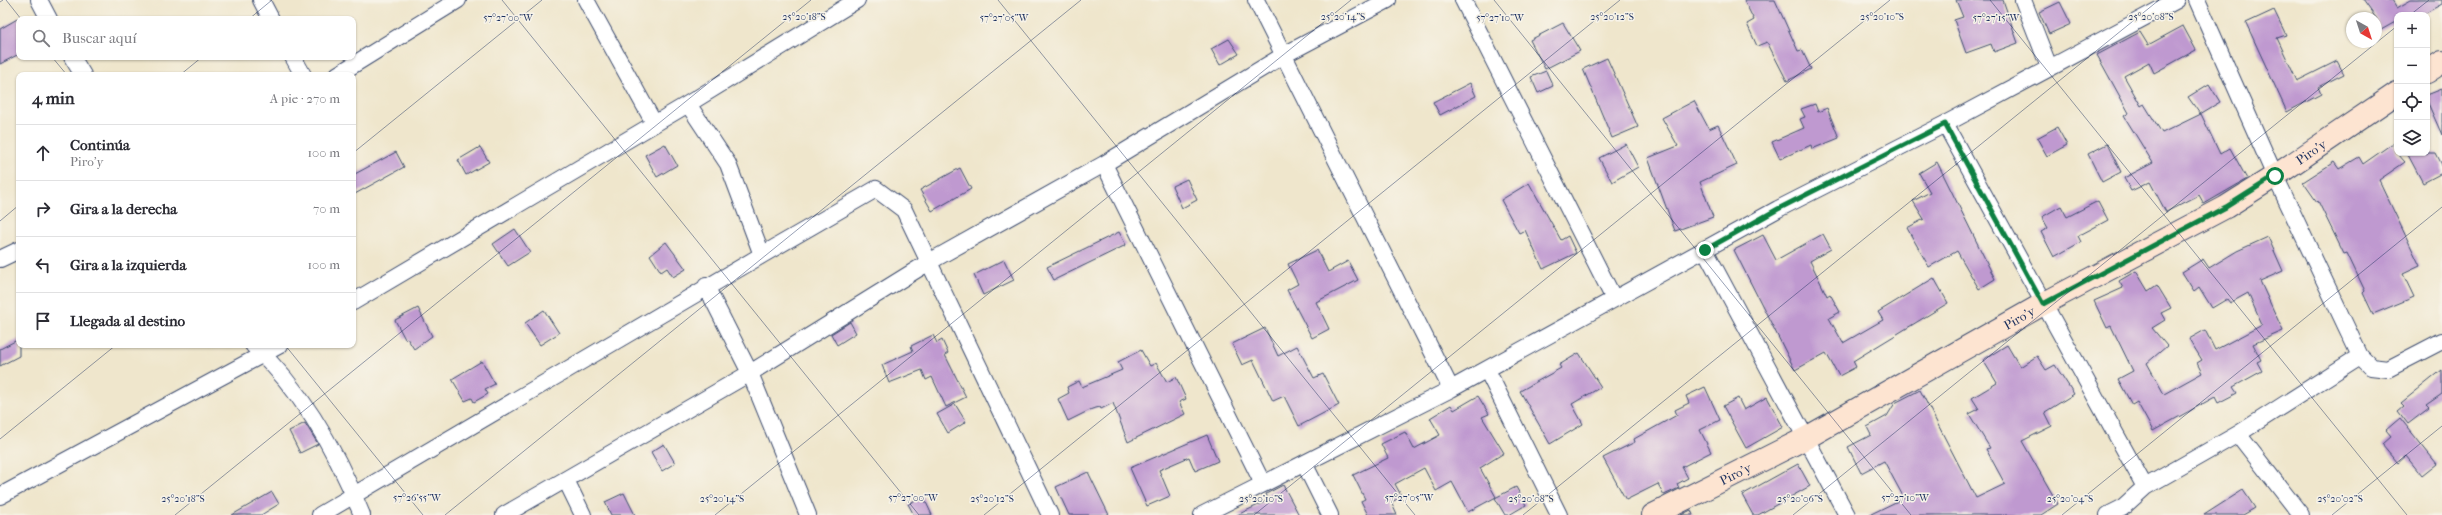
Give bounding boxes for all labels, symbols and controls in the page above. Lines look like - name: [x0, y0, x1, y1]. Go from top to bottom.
- text: 25°20'18"S: [782, 11, 826, 23]
- text: 25°20'14"S: [1321, 11, 1365, 23]
- text: 25°20'12"S: [1590, 11, 1634, 23]
- text: 25°20'10"S: [1860, 11, 1904, 23]
- text: 25°20'08"S: [2128, 11, 2174, 23]
- text: 57°27'00"W: [483, 12, 534, 24]
- text: 57°27'05"W: [980, 12, 1029, 24]
- text: 57°27'10"W: [1476, 12, 1525, 24]
- text: 57°27'15"W: [1973, 12, 2020, 24]
- north arrow: [2346, 12, 2382, 48]
- map controls: [2394, 12, 2430, 156]
- button: +: [2394, 12, 2430, 48]
- search box: [16, 16, 356, 60]
- icon: search: [30, 27, 52, 49]
- text: Buscar aquí: [62, 29, 137, 47]
- button: −: [2394, 48, 2430, 84]
- button: locate: [2394, 84, 2430, 120]
- text: 4 min: [32, 88, 75, 108]
- text: A pie · 270 m: [270, 91, 340, 106]
- button: layers: [2394, 120, 2430, 156]
- street label: Piro'y: [2293, 135, 2330, 167]
- text: Continúa: [70, 136, 130, 154]
- icon: ahead: [32, 142, 54, 164]
- text: 100 m: [307, 145, 340, 160]
- text: Piro'y: [70, 154, 103, 169]
- route start: [2266, 167, 2284, 185]
- icon: right: [32, 198, 54, 220]
- text: Gira a la derecha: [70, 200, 177, 218]
- text: 70 m: [313, 201, 340, 216]
- route end: [1696, 241, 1714, 259]
- icon: left: [32, 254, 54, 276]
- text: Gira a la izquierda: [70, 256, 186, 274]
- text: 100 m: [307, 257, 340, 272]
- street label: Piro'y: [2001, 302, 2038, 332]
- icon: arrive: [32, 310, 54, 332]
- text: Llegada al destino: [70, 312, 185, 330]
- street label: Piro'y: [1717, 459, 1754, 488]
- text: 57°26'55"W: [393, 492, 442, 504]
- text: 57°27'00"W: [888, 492, 939, 504]
- text: 57°27'05"W: [1385, 492, 1434, 504]
- text: 57°27'10"W: [1881, 492, 1930, 504]
- text: 25°20'18"S: [161, 493, 205, 505]
- text: 25°20'14"S: [700, 493, 744, 505]
- text: 25°20'12"S: [970, 493, 1014, 505]
- text: 25°20'10"S: [1239, 493, 1283, 505]
- text: 25°20'08"S: [1508, 493, 1554, 505]
- text: 25°20'06"S: [1777, 493, 1823, 505]
- text: 25°20'04"S: [2047, 493, 2093, 505]
- text: 25°20'02"S: [2317, 493, 2363, 505]

